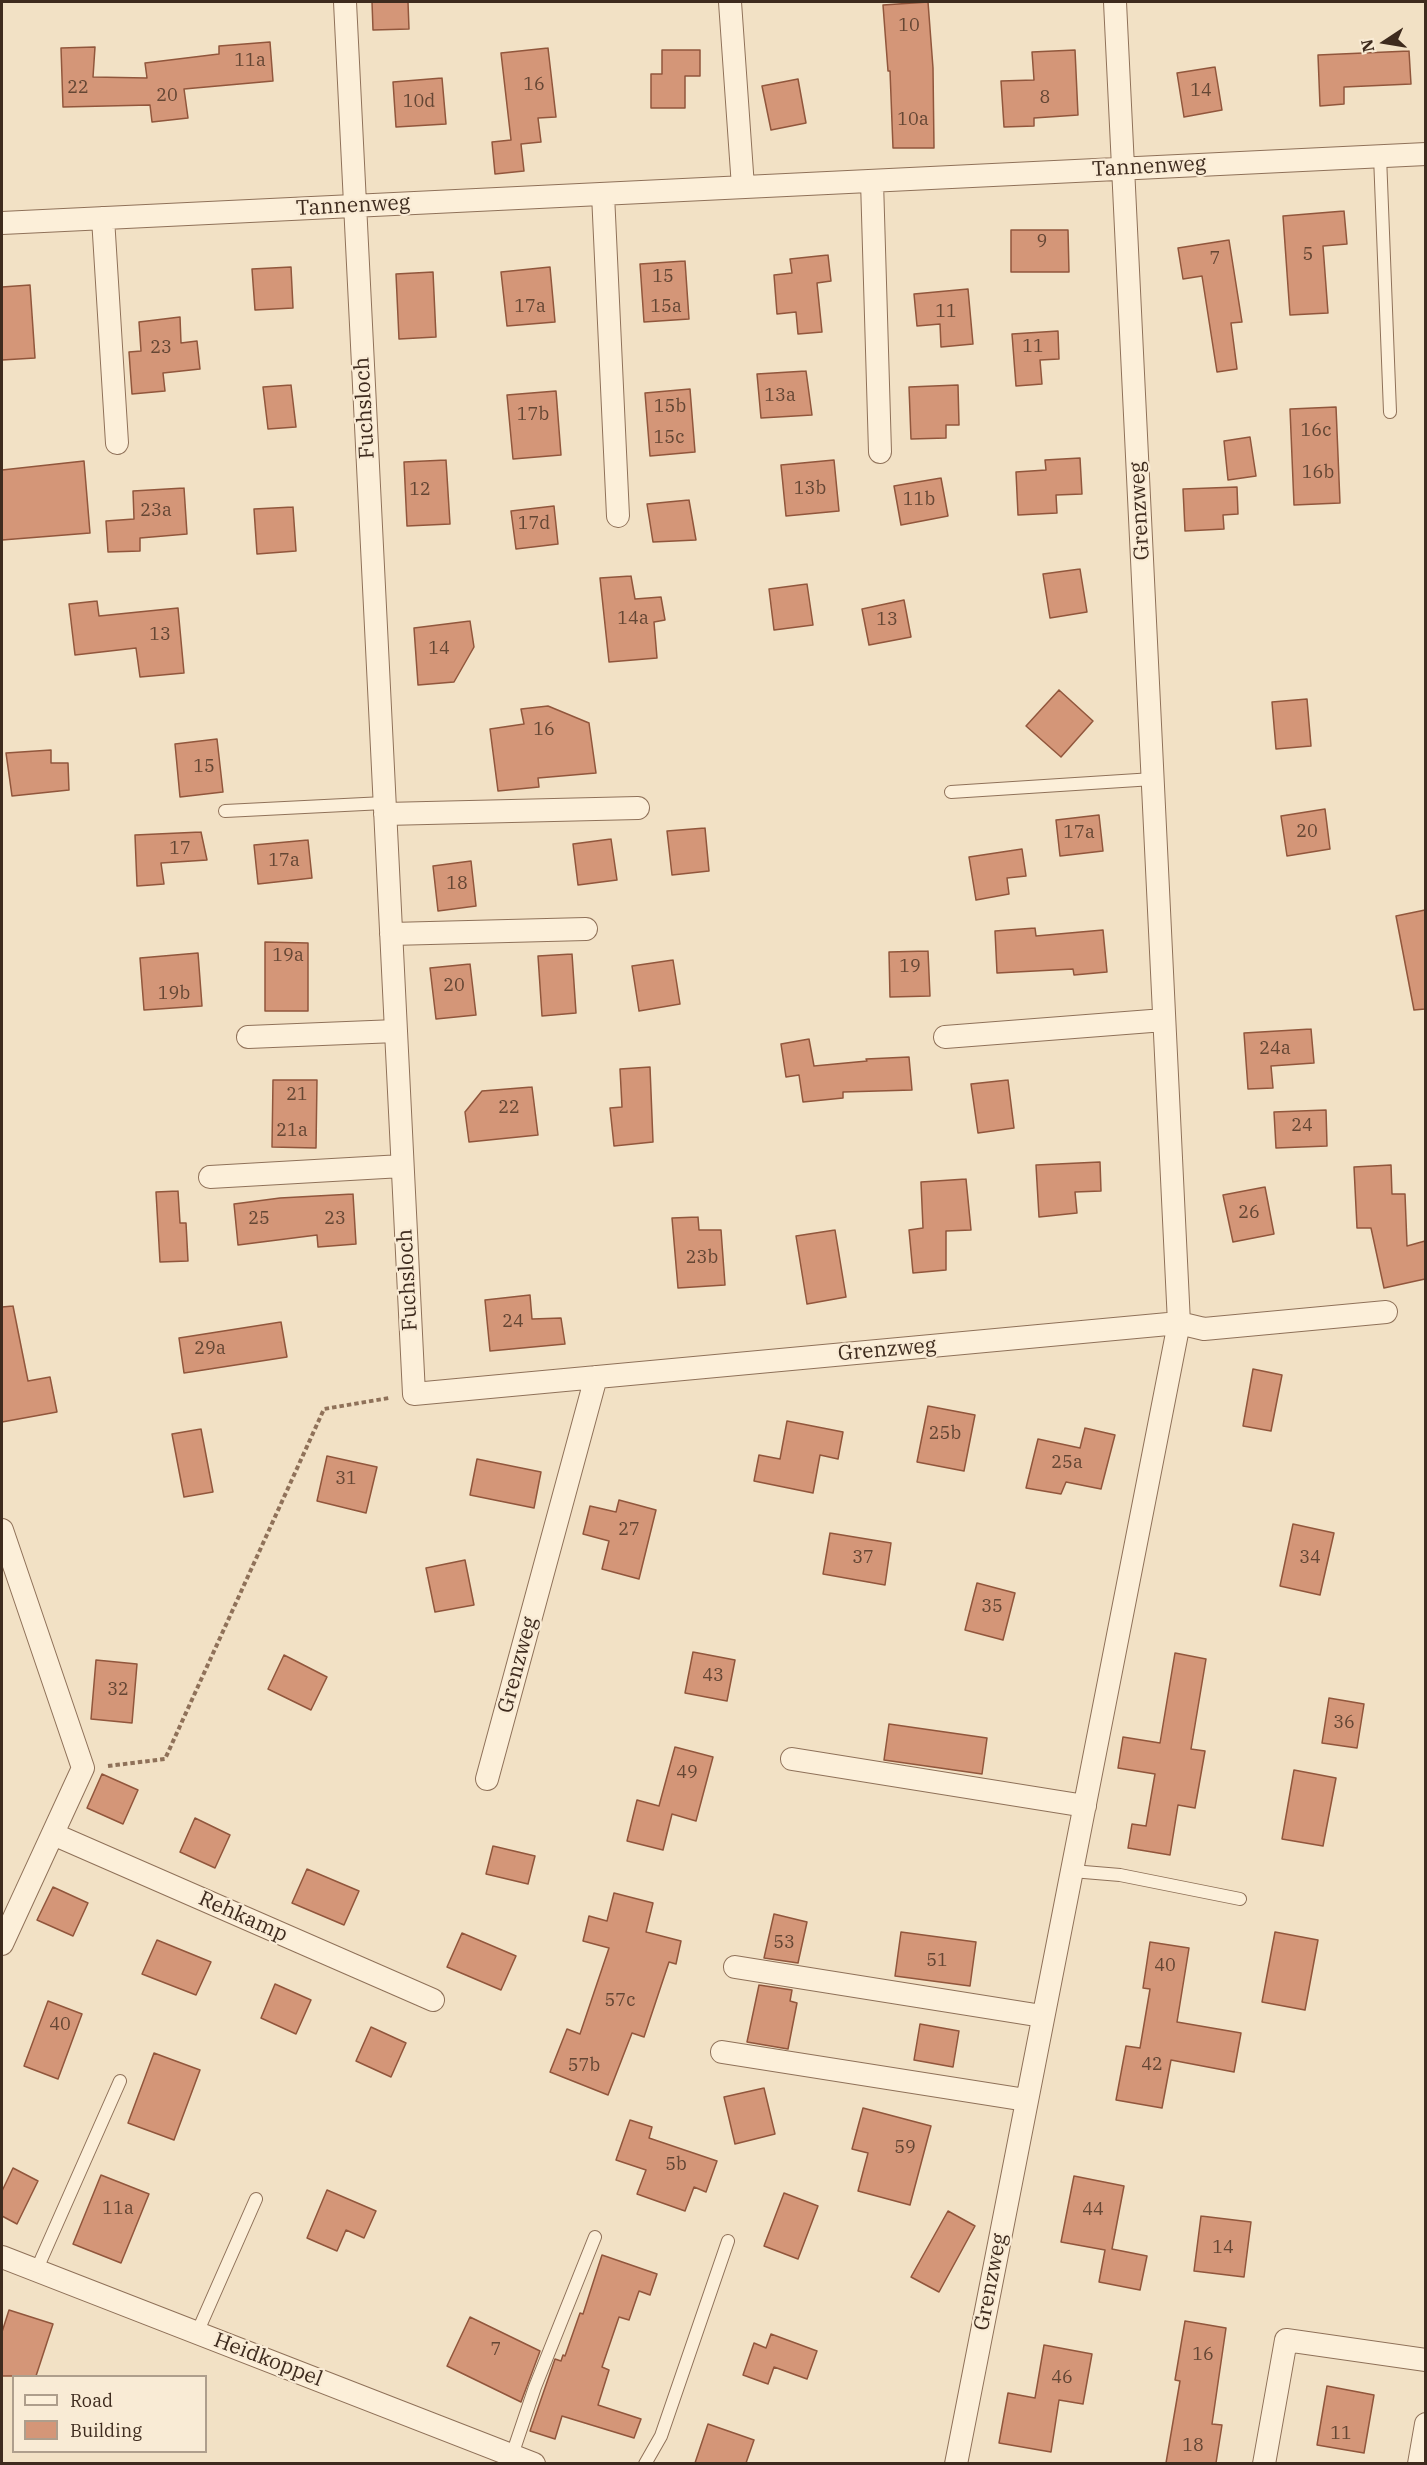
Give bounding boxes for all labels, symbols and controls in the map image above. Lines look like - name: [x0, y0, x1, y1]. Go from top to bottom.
- north arrow: [1355, 12, 1415, 72]
- house number: 10: [898, 15, 920, 37]
- text: N: [1356, 37, 1378, 54]
- house number: 11a: [234, 50, 266, 72]
- house number: 16: [523, 74, 545, 96]
- house number: 22: [67, 77, 89, 99]
- house number: 14: [1190, 80, 1212, 102]
- house number: 20: [156, 85, 178, 107]
- house number: 8: [1040, 87, 1050, 109]
- house number: 10d: [403, 91, 435, 113]
- house number: 10a: [897, 109, 929, 131]
- street label: Tannenweg: [1091, 151, 1207, 183]
- street label: Tannenweg: [295, 190, 411, 222]
- house number: 9: [1037, 231, 1047, 253]
- house number: 5: [1303, 244, 1313, 266]
- house number: 7: [1210, 248, 1220, 270]
- house number: 15: [652, 266, 674, 288]
- house number: 17a: [514, 296, 546, 318]
- house number: 15a: [650, 296, 682, 318]
- house number: 11: [935, 301, 957, 323]
- house number: 11: [1022, 336, 1044, 358]
- house number: 23: [150, 337, 172, 359]
- street label: Fuchsloch: [350, 356, 380, 460]
- house number: 13a: [764, 385, 796, 407]
- house number: 15b: [654, 396, 686, 418]
- house number: 17b: [517, 404, 549, 426]
- house number: 16c: [1301, 420, 1331, 442]
- house number: 15c: [654, 427, 684, 449]
- street label: Grenzweg: [1125, 461, 1155, 561]
- house number: 16b: [1302, 462, 1334, 484]
- house number: 13b: [794, 478, 826, 500]
- house number: 12: [409, 479, 431, 501]
- house number: 11b: [903, 489, 935, 511]
- house number: 23a: [140, 500, 172, 522]
- house number: 17d: [518, 513, 550, 535]
- house number: 14a: [617, 608, 649, 630]
- house number: 13: [876, 609, 898, 631]
- house number: 13: [149, 624, 171, 646]
- house number: 14: [428, 638, 450, 660]
- house number: 16: [533, 719, 555, 741]
- house number: 15: [193, 756, 215, 778]
- house number: 20: [1296, 821, 1318, 843]
- house number: 17a: [1063, 822, 1095, 844]
- house number: 17: [169, 838, 191, 860]
- house number: 17a: [268, 850, 300, 872]
- house number: 18: [446, 873, 468, 895]
- house number: 19a: [272, 945, 304, 967]
- house number: 19: [899, 956, 921, 978]
- house number: 20: [443, 975, 465, 997]
- house number: 19b: [158, 983, 190, 1005]
- house number: 24a: [1259, 1038, 1291, 1060]
- house number: 21: [286, 1084, 308, 1106]
- house number: 22: [498, 1097, 520, 1119]
- house number: 24: [1291, 1115, 1313, 1137]
- house number: 21a: [276, 1120, 308, 1142]
- house number: 26: [1238, 1202, 1260, 1224]
- house number: 25: [248, 1208, 270, 1230]
- house number: 23: [324, 1208, 346, 1230]
- street label: Fuchsloch: [393, 1228, 423, 1332]
- house number: 23b: [686, 1247, 718, 1269]
- house number: 24: [502, 1311, 524, 1333]
- street label: Grenzweg: [837, 1333, 937, 1367]
- house number: 29a: [194, 1338, 226, 1360]
- house number: 25b: [929, 1423, 961, 1445]
- house number: 25a: [1051, 1452, 1083, 1474]
- house number: 31: [335, 1468, 357, 1490]
- house number: 27: [618, 1519, 640, 1541]
- house number: 37: [852, 1547, 874, 1569]
- house number: 34: [1299, 1547, 1321, 1569]
- house number: 35: [981, 1596, 1003, 1618]
- street label: Grenzweg: [493, 1614, 543, 1716]
- house number: 43: [702, 1665, 724, 1687]
- house number: 32: [107, 1679, 129, 1701]
- house number: 36: [1333, 1712, 1355, 1734]
- house number: 49: [676, 1762, 698, 1784]
- street label: Rehkamp: [195, 1886, 291, 1948]
- house number: 53: [773, 1932, 795, 1954]
- house number: 51: [926, 1950, 948, 1972]
- house number: 40: [1154, 1955, 1176, 1977]
- house number: 57c: [605, 1990, 635, 2012]
- house number: 40: [49, 2014, 71, 2036]
- house number: 42: [1141, 2054, 1163, 2076]
- house number: 57b: [568, 2055, 600, 2077]
- house number: 59: [894, 2137, 916, 2159]
- house number: 5b: [665, 2154, 687, 2176]
- house number: 11a: [102, 2198, 134, 2220]
- house number: 44: [1082, 2199, 1104, 2221]
- street label: Grenzweg: [969, 2231, 1013, 2333]
- house number: 14: [1212, 2237, 1234, 2259]
- street label: Heidkoppel: [210, 2328, 326, 2392]
- house number: 7: [491, 2339, 501, 2361]
- house number: 16: [1192, 2344, 1214, 2366]
- house number: 46: [1051, 2367, 1073, 2389]
- legend: [12, 2375, 207, 2453]
- text: Road: [70, 2389, 113, 2412]
- text: Building: [70, 2419, 142, 2442]
- house number: 11: [1330, 2423, 1352, 2445]
- house number: 18: [1182, 2435, 1204, 2457]

